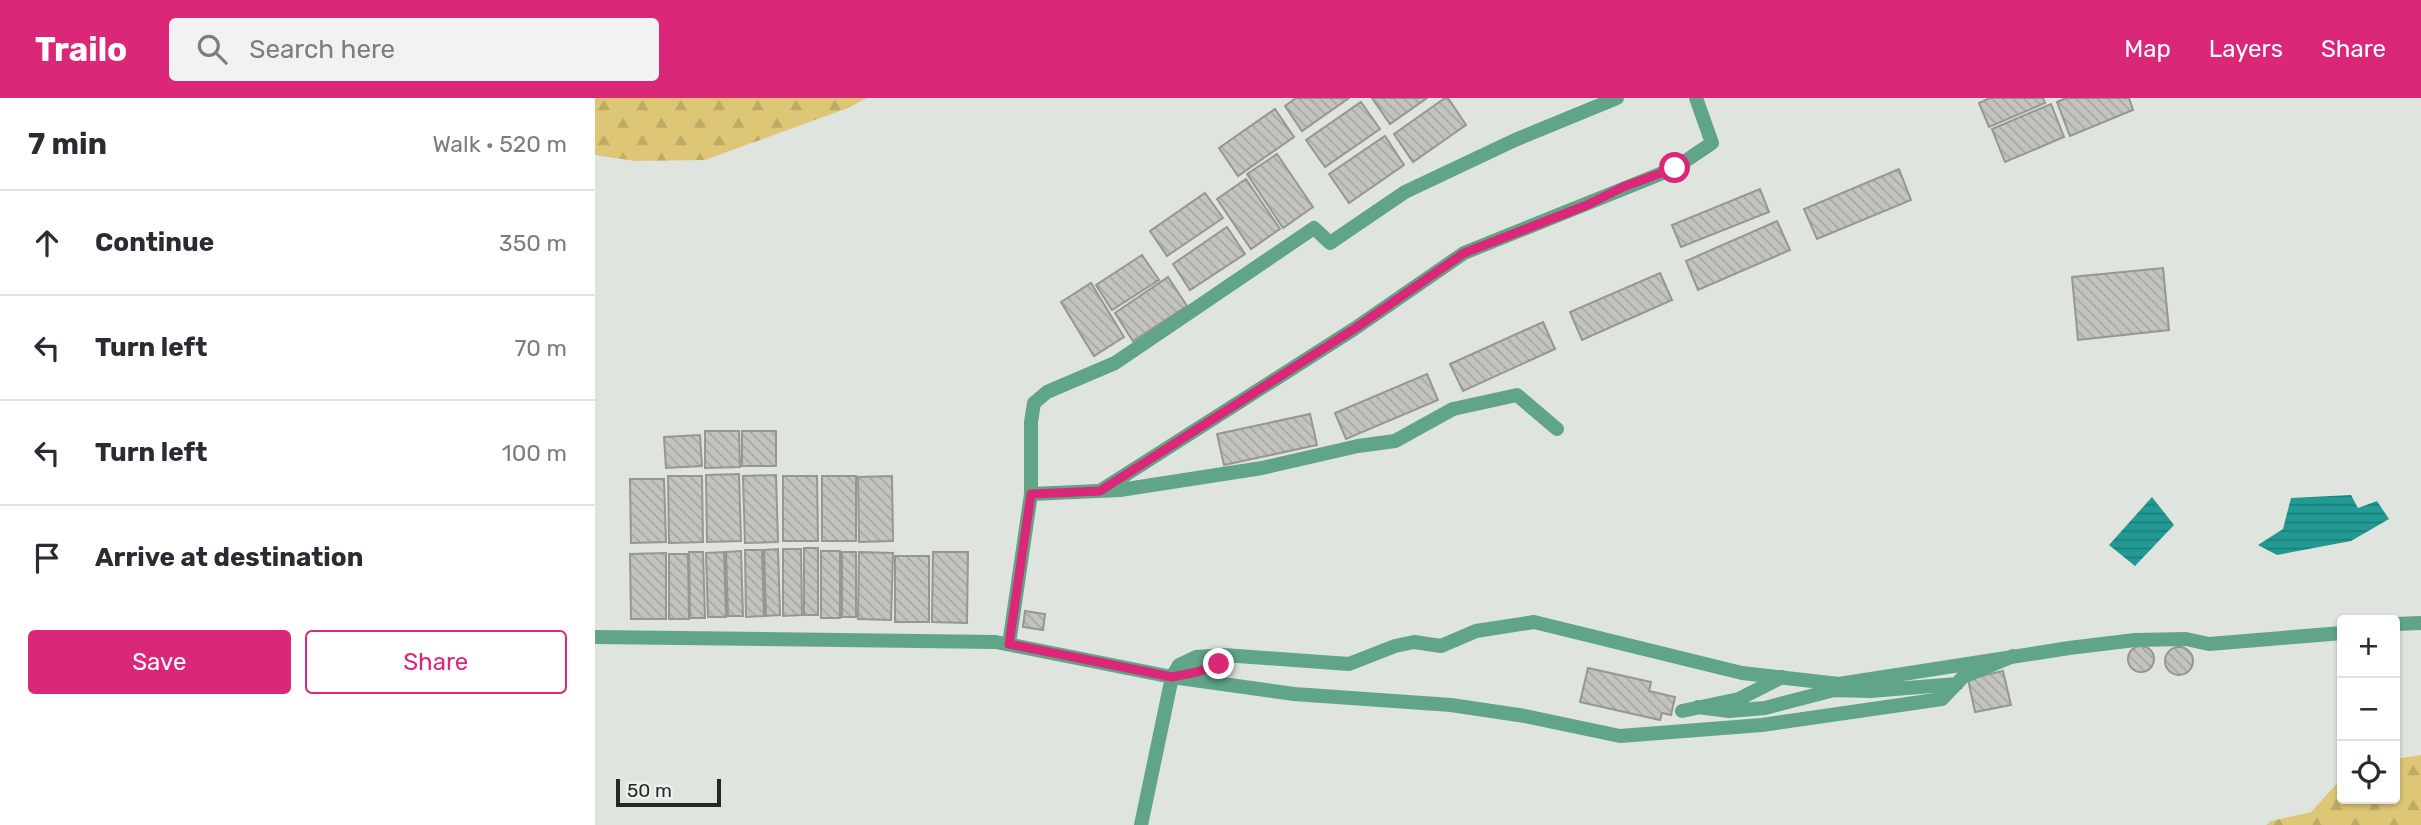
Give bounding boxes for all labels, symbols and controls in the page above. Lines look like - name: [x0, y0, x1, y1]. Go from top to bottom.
- search box: [169, 18, 659, 81]
- text: Trailo: [35, 30, 127, 69]
- icon: search: [193, 30, 231, 68]
- text: Search here: [249, 34, 395, 65]
- text: Map: [2124, 35, 2171, 63]
- text: Layers: [2209, 35, 2283, 63]
- text: Share: [2321, 35, 2386, 63]
- text: 7 min: [28, 126, 107, 162]
- text: Walk · 520 m: [432, 130, 567, 158]
- route start: [1659, 152, 1690, 183]
- icon: ahead: [28, 224, 66, 262]
- text: Continue: [95, 227, 214, 258]
- text: 350 m: [499, 229, 567, 257]
- icon: left: [28, 329, 66, 367]
- text: Turn left: [95, 332, 207, 363]
- text: 70 m: [515, 334, 567, 362]
- icon: left: [28, 434, 66, 472]
- text: Turn left: [95, 437, 207, 468]
- text: 100 m: [502, 439, 567, 467]
- icon: arrive: [28, 539, 66, 577]
- text: Arrive at destination: [95, 542, 363, 573]
- map controls: [2337, 615, 2400, 804]
- button: +: [2337, 615, 2400, 678]
- button: Save: [28, 630, 291, 694]
- button: Share: [305, 630, 567, 694]
- route end: [1203, 648, 1234, 679]
- button: −: [2337, 678, 2400, 741]
- button: locate: [2337, 741, 2400, 804]
- scale bar: [616, 776, 721, 808]
- text: 50 m: [627, 779, 672, 802]

